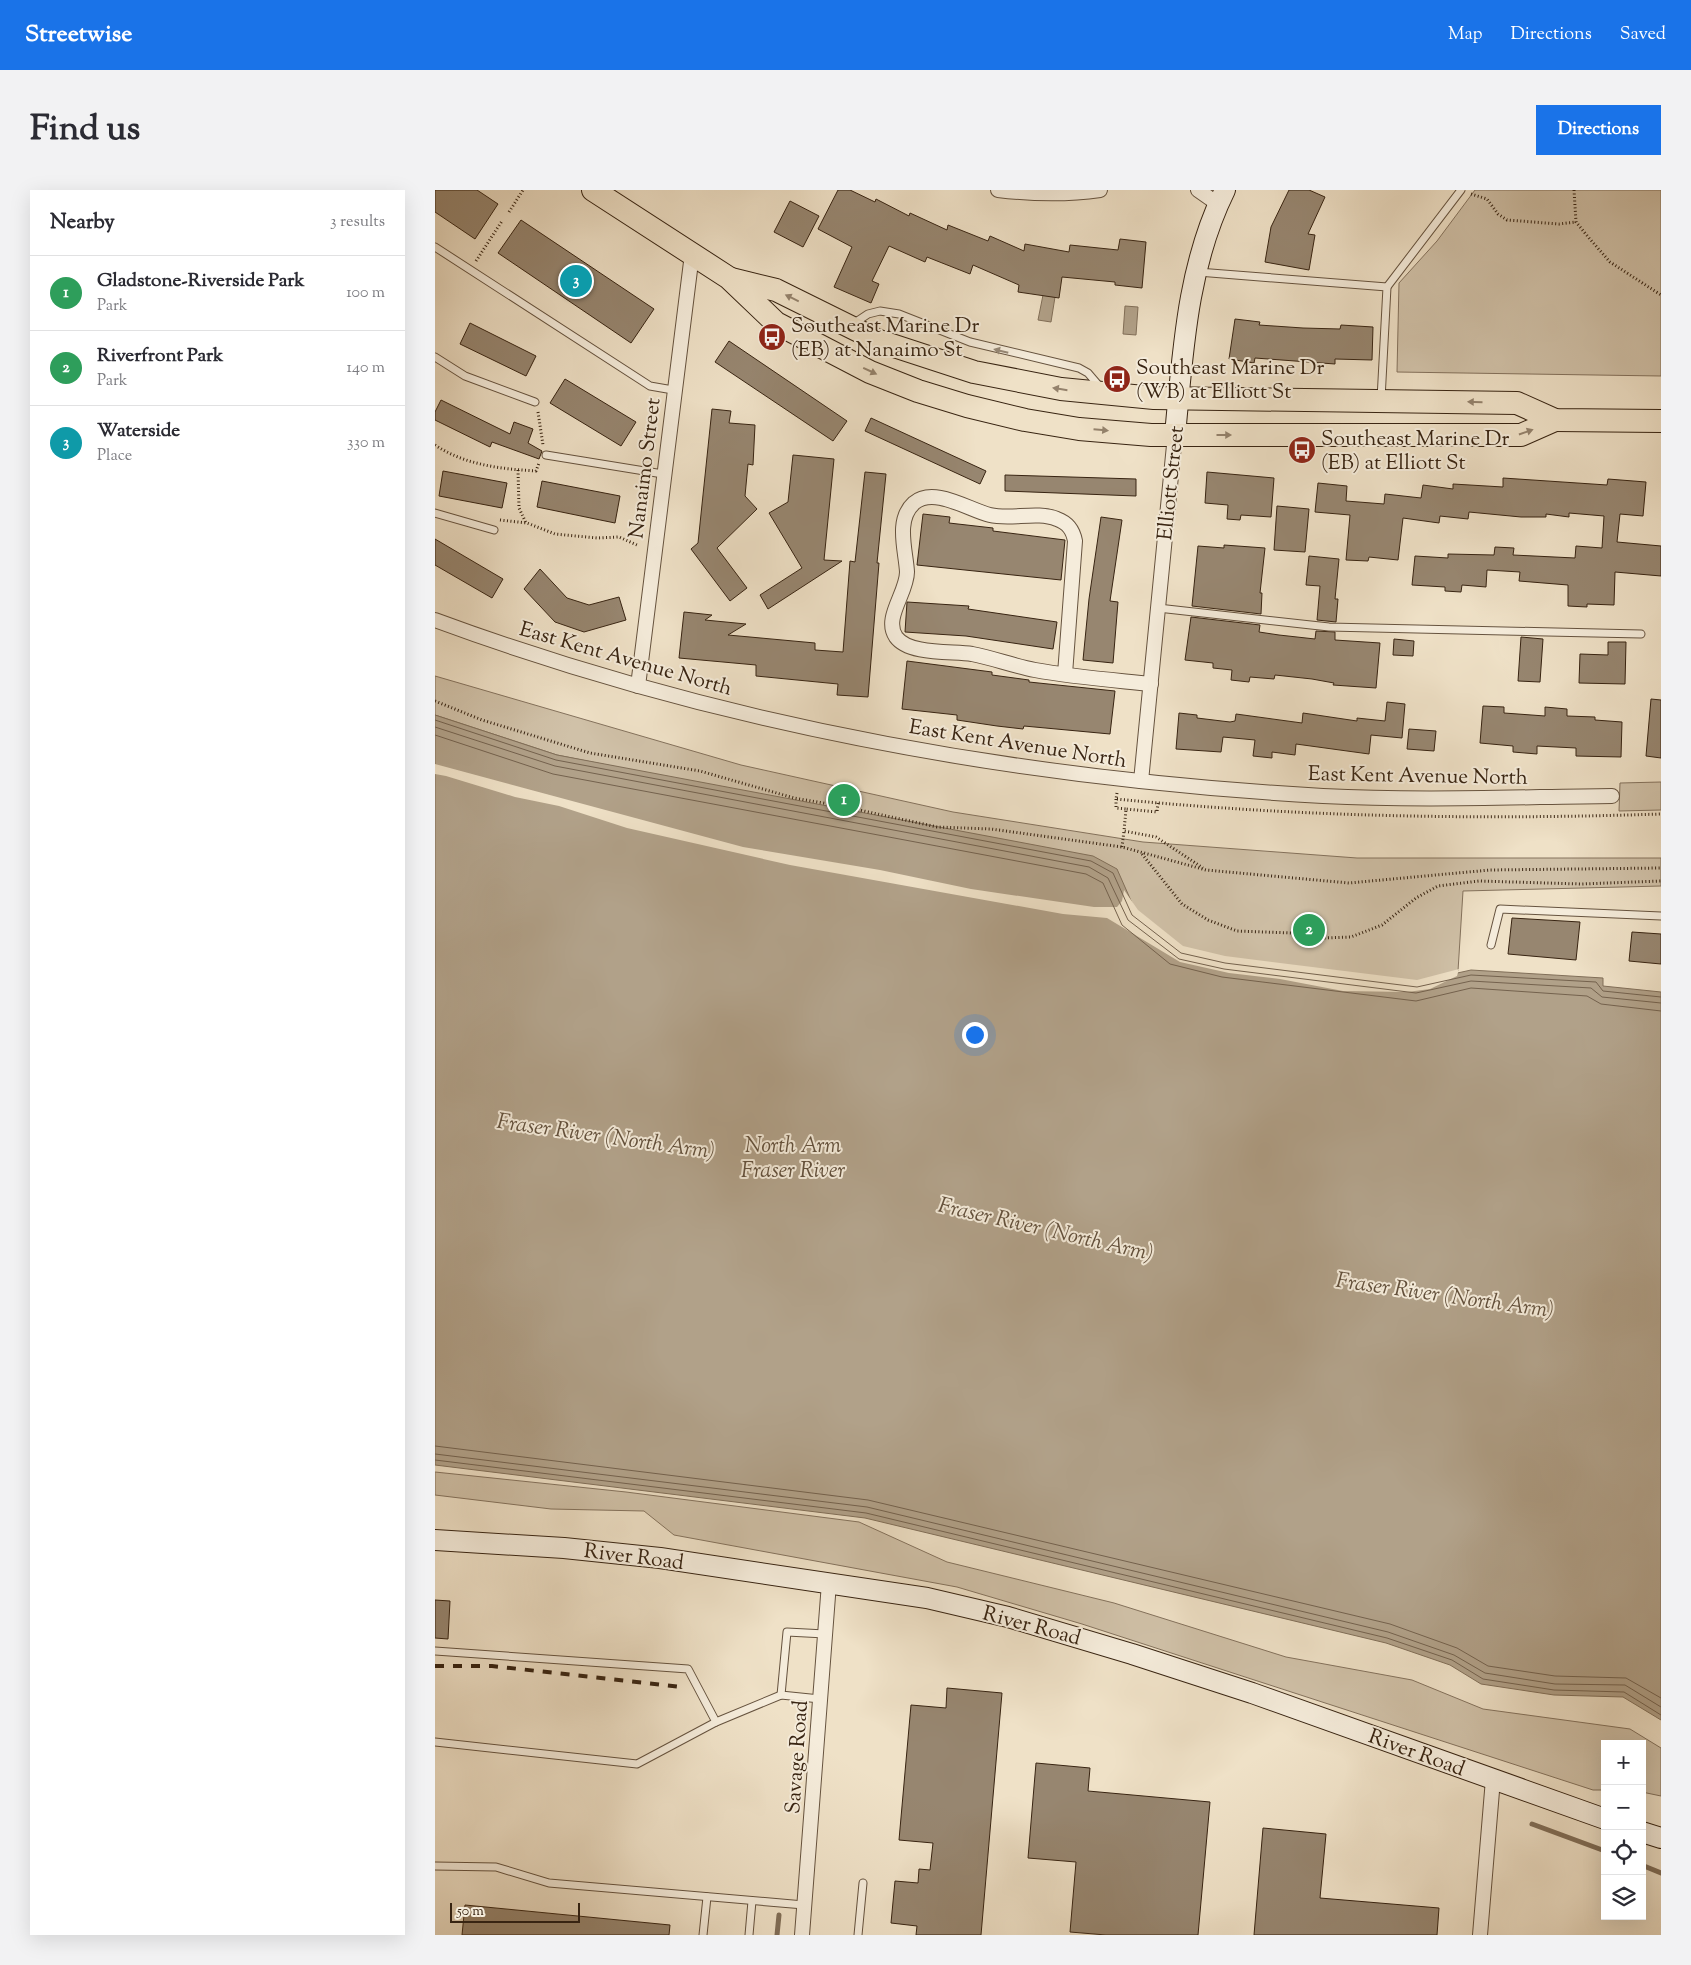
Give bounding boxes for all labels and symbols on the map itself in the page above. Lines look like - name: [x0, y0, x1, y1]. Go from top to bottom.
- pin: 3: [560, 262, 592, 300]
- one-way arrow: [785, 293, 799, 301]
- place label: Southeast Marine Dr (EB) at Nanaimo St: [791, 312, 979, 366]
- bus stop icon: Southeast Marine Dr (EB) at Nanaimo St: [757, 322, 787, 352]
- one-way arrow: [994, 347, 1009, 355]
- place label: Southeast Marine Dr (WB) at Elliott St: [1136, 354, 1324, 408]
- bus stop icon: Southeast Marine Dr (WB) at Elliott St: [1102, 364, 1132, 394]
- one-way arrow: [863, 368, 877, 376]
- one-way arrow: [1052, 384, 1068, 392]
- street label: Nanaimo Street: [622, 396, 670, 540]
- one-way arrow: [1467, 398, 1483, 406]
- street label: Elliott Street: [1151, 425, 1193, 542]
- place label: Southeast Marine Dr (EB) at Elliott St: [1321, 425, 1509, 479]
- one-way arrow: [1094, 427, 1110, 435]
- one-way arrow: [1518, 428, 1533, 435]
- one-way arrow: [1216, 431, 1232, 439]
- bus stop icon: Southeast Marine Dr (EB) at Elliott St: [1287, 435, 1317, 465]
- street label: East Kent Avenue North: [515, 615, 735, 705]
- street label: East Kent Avenue North: [907, 713, 1129, 777]
- street label: East Kent Avenue North: [1308, 760, 1528, 794]
- pin: 1: [828, 781, 860, 819]
- pin: 2: [1293, 911, 1325, 949]
- your location: [962, 1022, 988, 1048]
- water label: Fraser River (North Arm): [494, 1107, 717, 1169]
- water label: North Arm Fraser River: [741, 1131, 846, 1188]
- water label: Fraser River (North Arm): [935, 1191, 1156, 1271]
- water label: Fraser River (North Arm): [1333, 1266, 1556, 1328]
- street label: River Road: [582, 1537, 686, 1579]
- street label: River Road: [979, 1599, 1084, 1654]
- street label: Savage Road: [779, 1699, 817, 1815]
- street label: River Road: [1364, 1723, 1469, 1785]
- scale bar: [450, 1900, 580, 1923]

